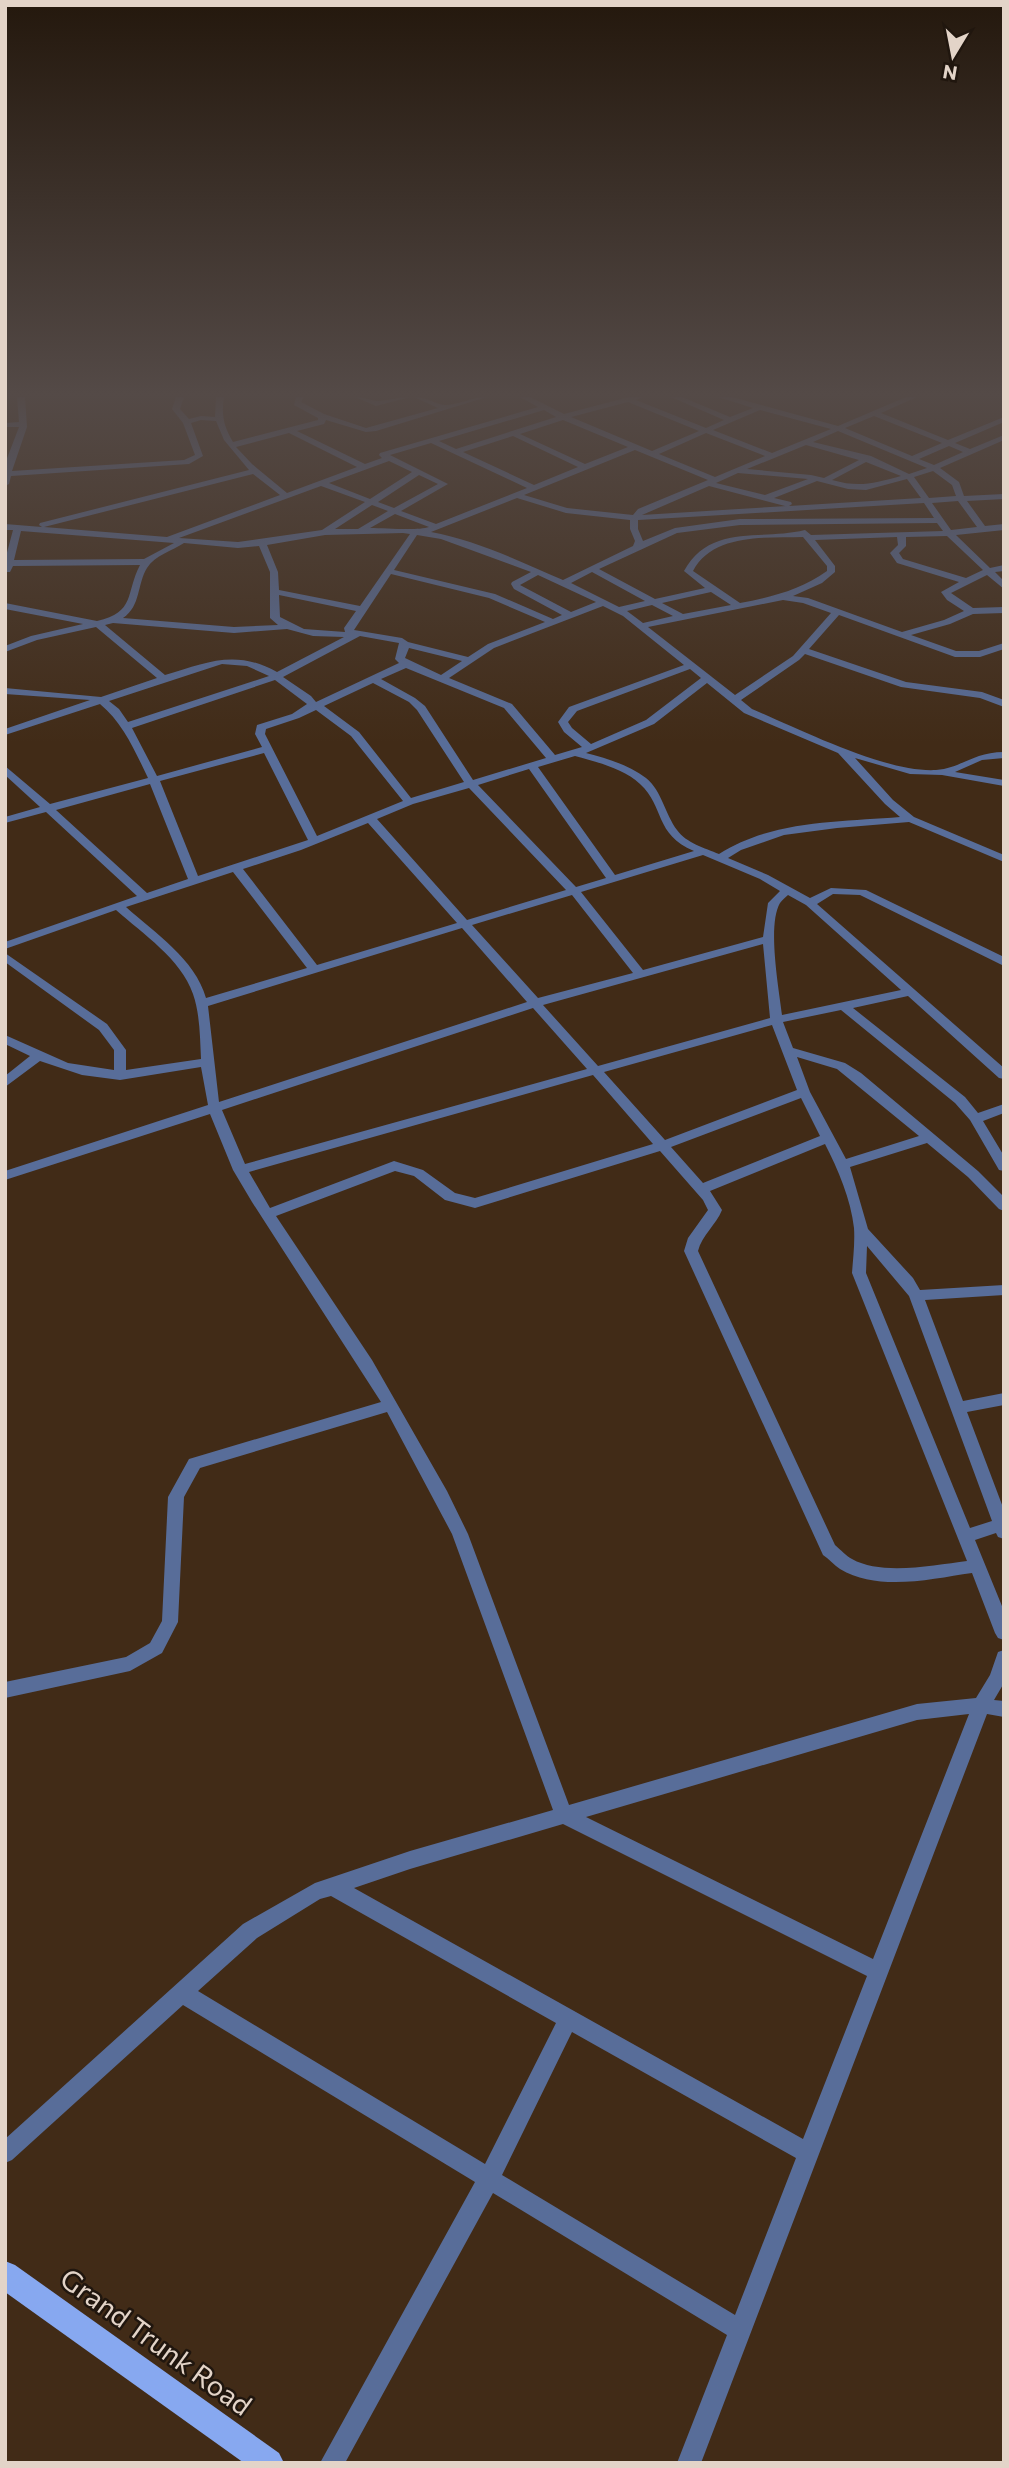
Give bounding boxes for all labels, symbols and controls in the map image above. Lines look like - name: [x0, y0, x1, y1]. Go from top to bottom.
- north arrow: [918, 21, 988, 91]
- text: N: [941, 61, 959, 86]
- street label: Grand Trunk Road: [54, 2260, 259, 2422]

